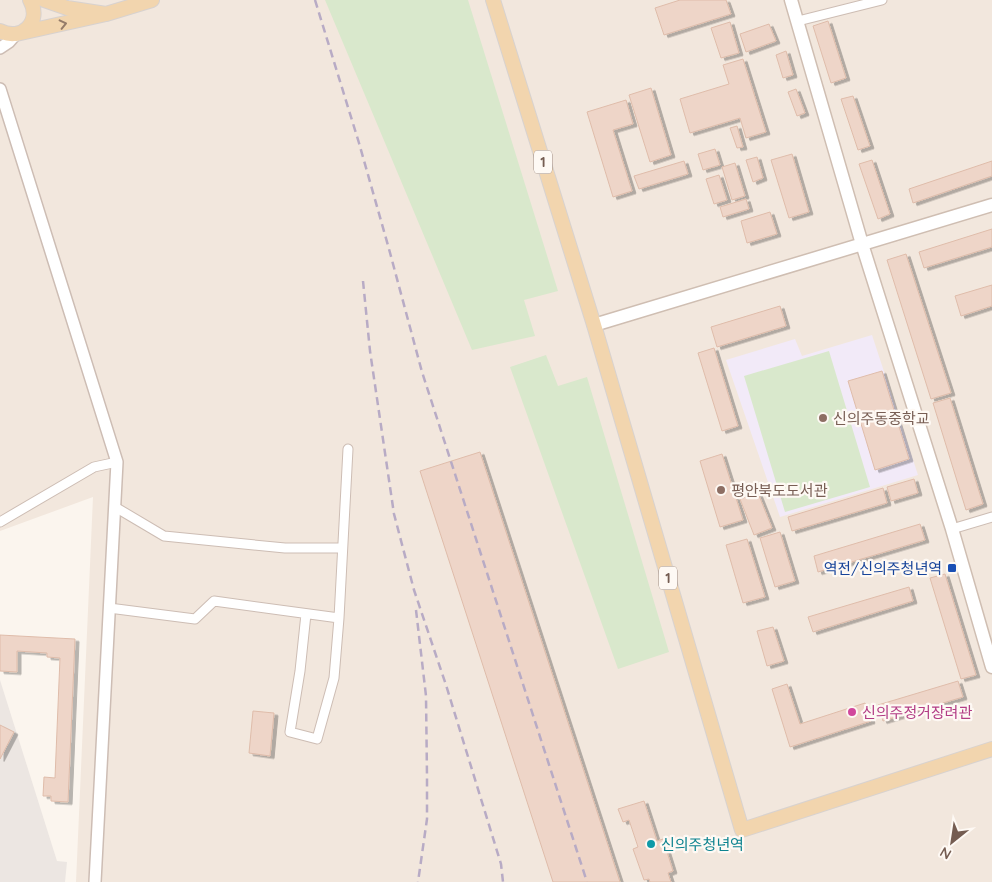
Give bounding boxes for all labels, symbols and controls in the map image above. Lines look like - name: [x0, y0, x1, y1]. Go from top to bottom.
- one-way arrow: [59, 19, 68, 30]
- road number: 1: [534, 150, 552, 173]
- place label: 신의주동중학교: [833, 409, 930, 428]
- marker: 신의주동중학교: [817, 412, 829, 424]
- place label: 평안북도도서관: [731, 481, 828, 500]
- marker: 평안북도도서관: [715, 484, 727, 496]
- place label: 역전/신의주청년역: [824, 559, 942, 578]
- marker: 역전/신의주청년역: [946, 562, 958, 574]
- road number: 1: [659, 566, 677, 590]
- place label: 신의주정거장려관: [862, 703, 973, 722]
- marker: 신의주정거장려관: [846, 706, 858, 718]
- north arrow: [927, 817, 977, 867]
- place label: 신의주청년역: [661, 835, 744, 854]
- marker: 신의주청년역: [645, 838, 657, 850]
- text: N: [937, 843, 954, 864]

